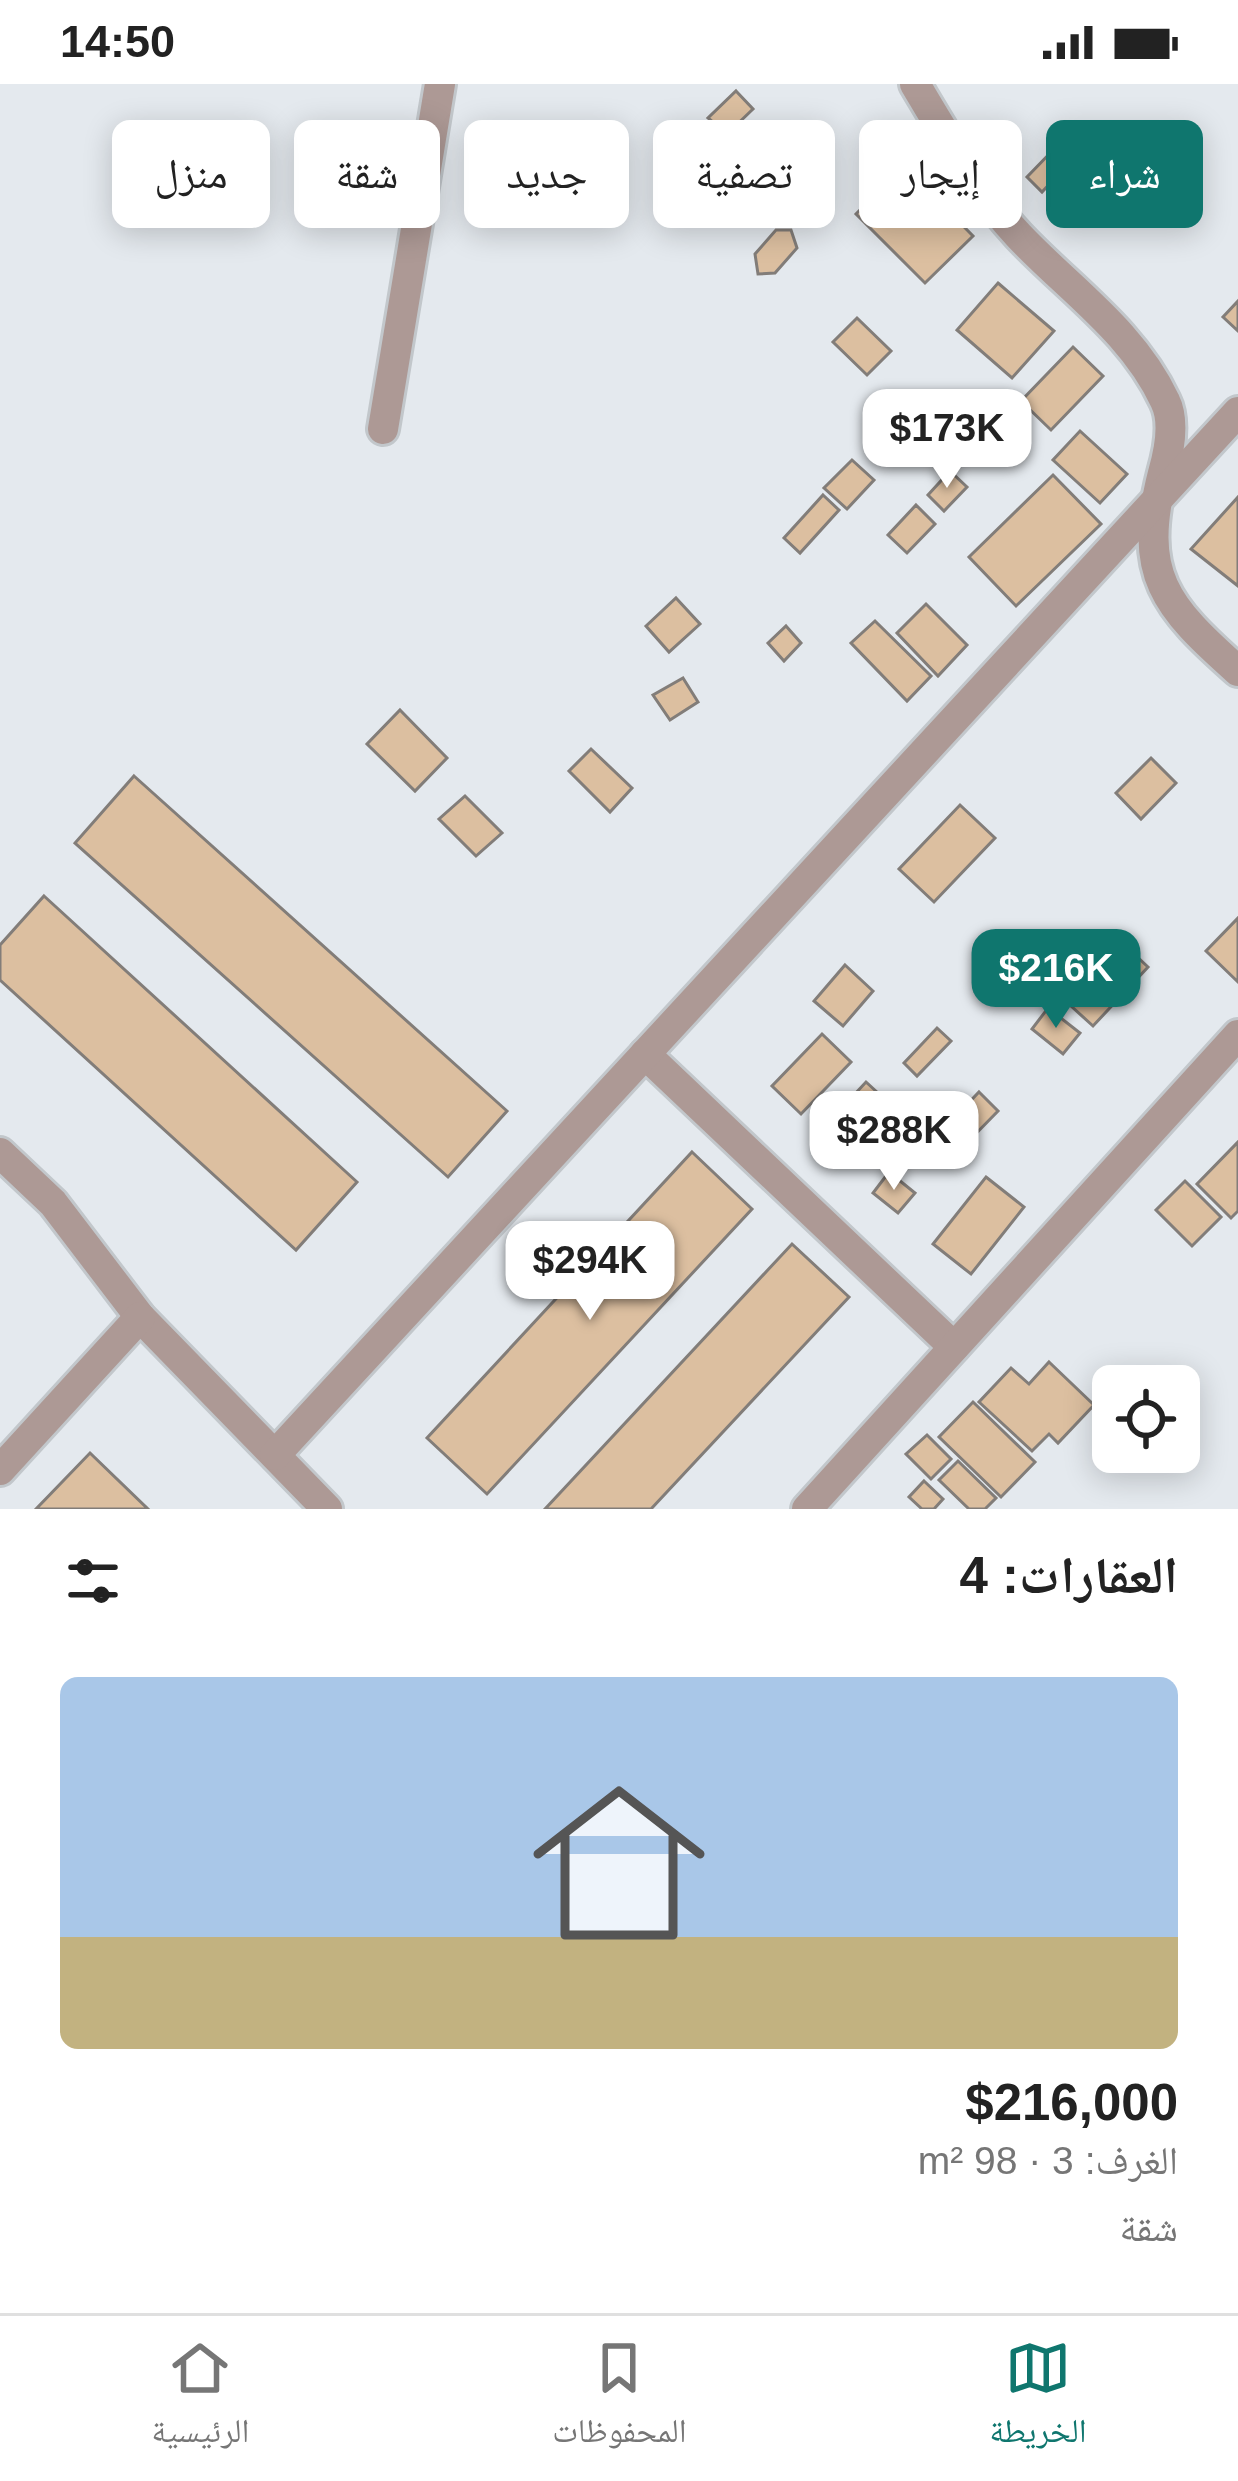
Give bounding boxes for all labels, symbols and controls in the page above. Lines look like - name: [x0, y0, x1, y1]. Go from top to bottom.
- text: 14:50: [60, 16, 175, 67]
- chip: منزل: [112, 120, 270, 228]
- chip: شقة: [294, 120, 440, 228]
- chip: جديد: [464, 120, 629, 228]
- chip: تصفية: [653, 120, 835, 228]
- chip: إيجار: [859, 120, 1022, 228]
- chip: شراء: [1046, 120, 1203, 228]
- pin: $173K: [863, 389, 1031, 491]
- text: $173K: [890, 406, 1004, 449]
- pin: $216K: [972, 929, 1140, 1031]
- text: $216K: [999, 946, 1113, 989]
- pin: $288K: [810, 1091, 978, 1193]
- text: $288K: [837, 1108, 951, 1151]
- pin: $294K: [506, 1221, 674, 1323]
- text: $294K: [533, 1238, 647, 1281]
- map controls: [1092, 1365, 1200, 1473]
- button: locate: [1092, 1365, 1200, 1473]
- text: العقارات: 4: [960, 1547, 1178, 1604]
- icon: filters: [60, 1548, 126, 1614]
- icon: home: [511, 1755, 727, 1971]
- text: $216,000: [965, 2074, 1178, 2131]
- text: الغرف: 3 · 98 m²: [918, 2139, 1178, 2182]
- text: شقة: [1120, 2206, 1178, 2249]
- tab: الرئيسية: [151, 2335, 249, 2463]
- tab: المحفوظات: [552, 2335, 686, 2463]
- tab: الخريطة: [989, 2335, 1087, 2463]

